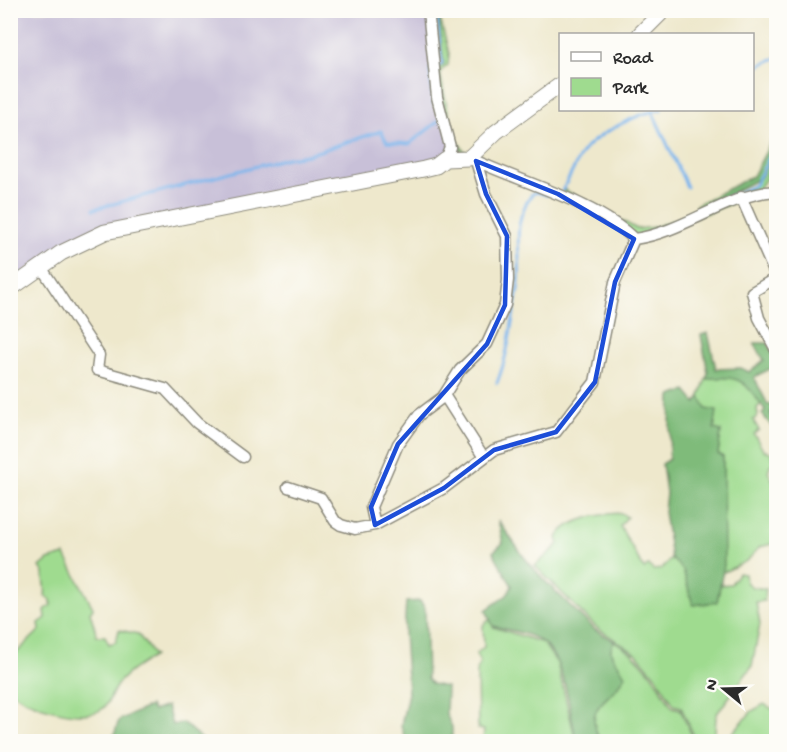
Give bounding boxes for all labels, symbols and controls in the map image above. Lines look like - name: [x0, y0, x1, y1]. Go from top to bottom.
- legend: [559, 33, 754, 111]
- text: Road: [613, 49, 654, 70]
- text: Park: [612, 79, 649, 100]
- north arrow: [694, 659, 754, 719]
- text: N: [702, 677, 724, 693]

